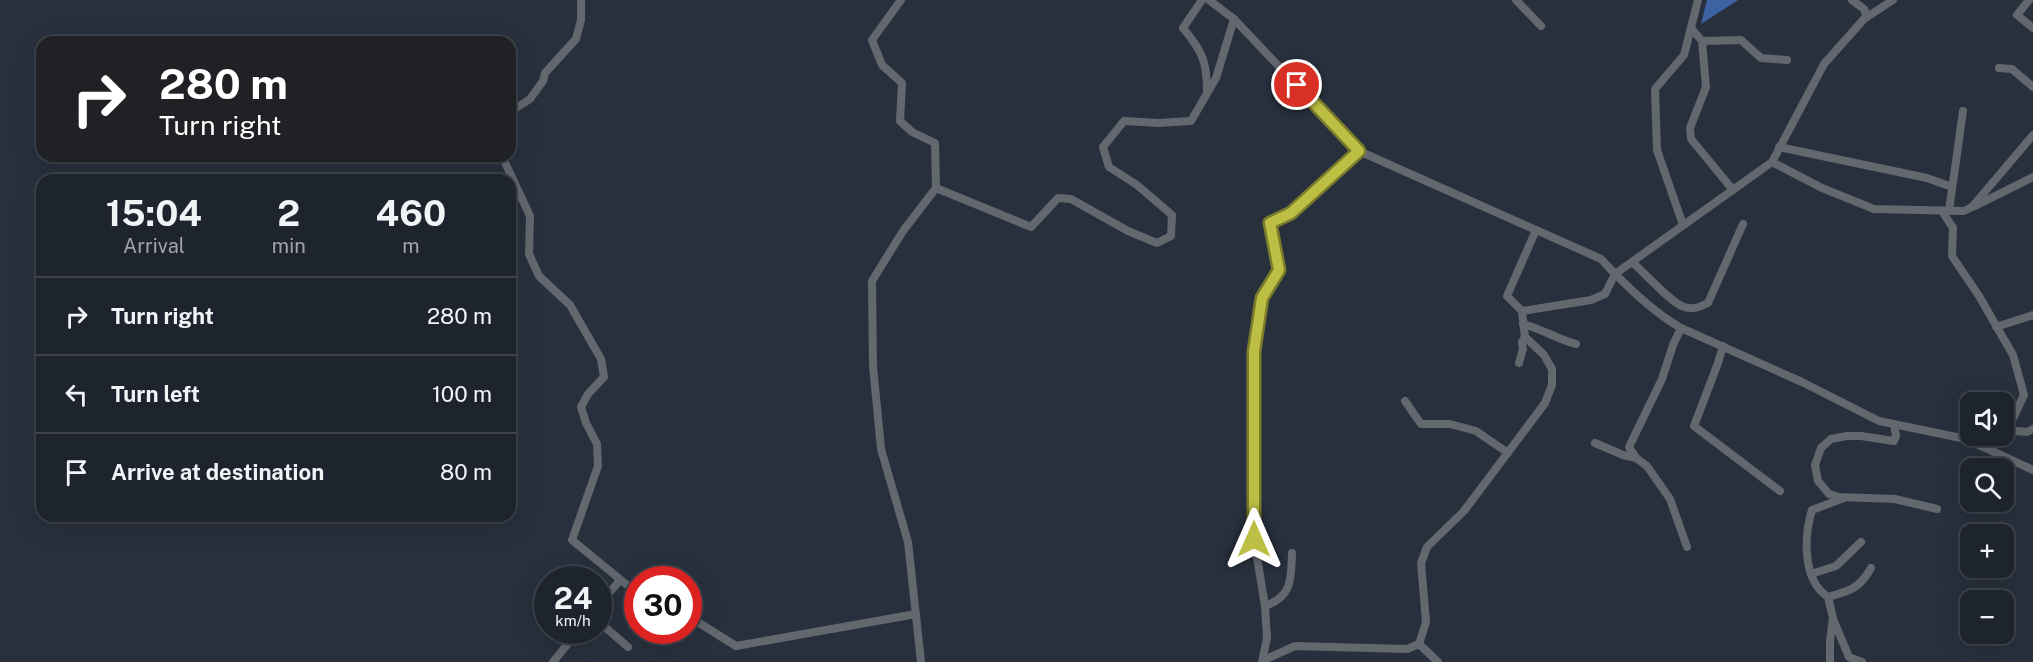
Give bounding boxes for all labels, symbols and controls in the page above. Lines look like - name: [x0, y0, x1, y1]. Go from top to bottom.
- text: 280 m: [159, 59, 288, 108]
- pin: [1271, 59, 1322, 110]
- icon: right: [60, 60, 138, 138]
- icon: arrive: [1280, 68, 1313, 101]
- text: Turn right: [159, 109, 282, 141]
- text: 15:04: [106, 192, 202, 234]
- text: 2: [277, 192, 300, 234]
- text: 460: [376, 192, 446, 234]
- text: Arrival: [123, 234, 185, 258]
- text: min: [272, 234, 306, 258]
- text: m: [402, 234, 420, 258]
- icon: right: [60, 300, 93, 333]
- text: Turn right: [111, 303, 214, 329]
- text: 280 m: [427, 303, 492, 329]
- icon: left: [60, 378, 93, 411]
- text: Turn left: [111, 381, 200, 407]
- text: 100 m: [432, 381, 492, 407]
- map controls: [1960, 392, 2014, 644]
- button: sound: [1960, 392, 2014, 446]
- icon: arrive: [60, 456, 93, 489]
- button: search: [1960, 458, 2014, 512]
- text: Arrive at destination: [111, 459, 324, 485]
- text: 80 m: [440, 459, 492, 485]
- position arrow: [1222, 507, 1286, 571]
- button: +: [1960, 524, 2014, 578]
- speed limit sign: 30: [624, 566, 702, 644]
- text: 24: [554, 580, 592, 616]
- button: −: [1960, 590, 2014, 644]
- text: km/h: [555, 612, 591, 629]

